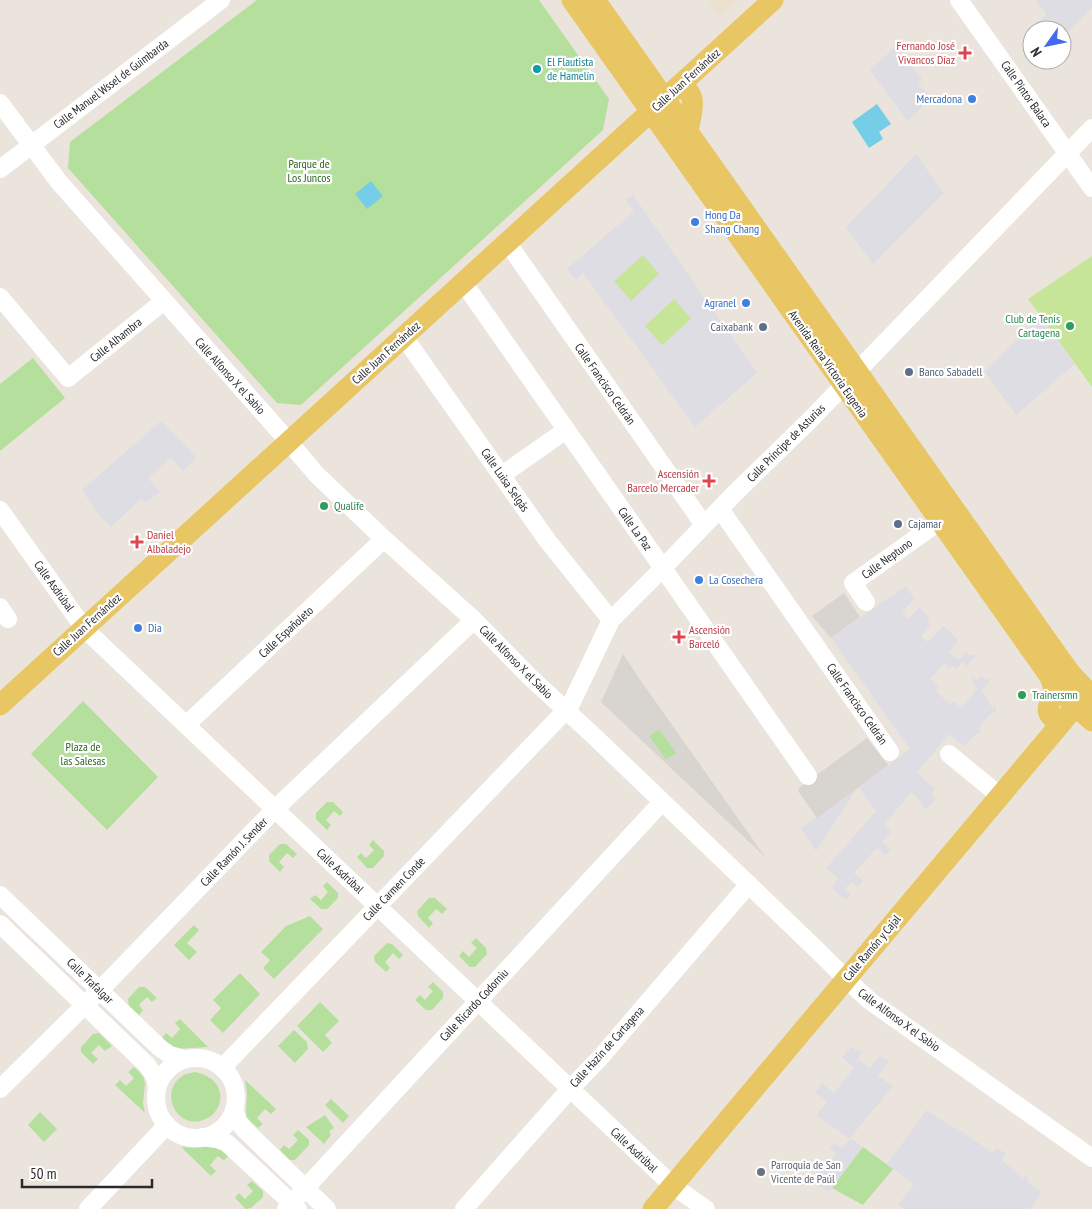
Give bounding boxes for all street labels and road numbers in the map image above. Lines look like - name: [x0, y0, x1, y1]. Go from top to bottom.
- street label: Calle Manuel Wssel de Guimbarda: [50, 35, 171, 132]
- street label: Calle Juan Fernández: [648, 45, 723, 114]
- street label: Calle Pintor Balaca: [998, 58, 1055, 130]
- street label: Avenida Reina Victoria Eugenia: [786, 307, 871, 420]
- street label: Calle Alhambra: [87, 314, 145, 365]
- street label: Calle Juan Fernández: [348, 318, 423, 387]
- street label: Calle Alfonso X el Sabio: [192, 334, 269, 417]
- street label: Calle Francisco Celdrán: [572, 340, 639, 427]
- street label: Calle Príncipe de Asturias: [743, 400, 828, 485]
- street label: Calle Luisa Selgás: [478, 445, 533, 514]
- street label: Calle La Paz: [615, 504, 656, 553]
- street label: Calle Neptuno: [859, 535, 915, 582]
- street label: Calle Asdrúbal: [31, 557, 78, 614]
- street label: Calle Juan Fernández: [49, 590, 124, 659]
- street label: Calle Españoleto: [255, 603, 316, 661]
- street label: Calle Alfonso X el Sabio: [476, 622, 556, 702]
- street label: Calle Francisco Celdrán: [824, 660, 891, 747]
- street label: Calle Ramón J. Sender: [197, 813, 271, 889]
- street label: Calle Asdrúbal: [314, 845, 367, 896]
- street label: Calle Carmen Conde: [359, 854, 428, 924]
- street label: Calle Ramón y Cajal: [840, 911, 904, 984]
- street label: Calle Trafalgar: [64, 955, 117, 1007]
- street label: Calle Ricardo Codorniu: [436, 965, 511, 1044]
- street label: Calle Alfonso X el Sabio: [855, 985, 943, 1054]
- street label: Calle Hazin de Cartagena: [566, 1003, 647, 1090]
- street label: Calle Asdrúbal: [608, 1124, 661, 1175]

